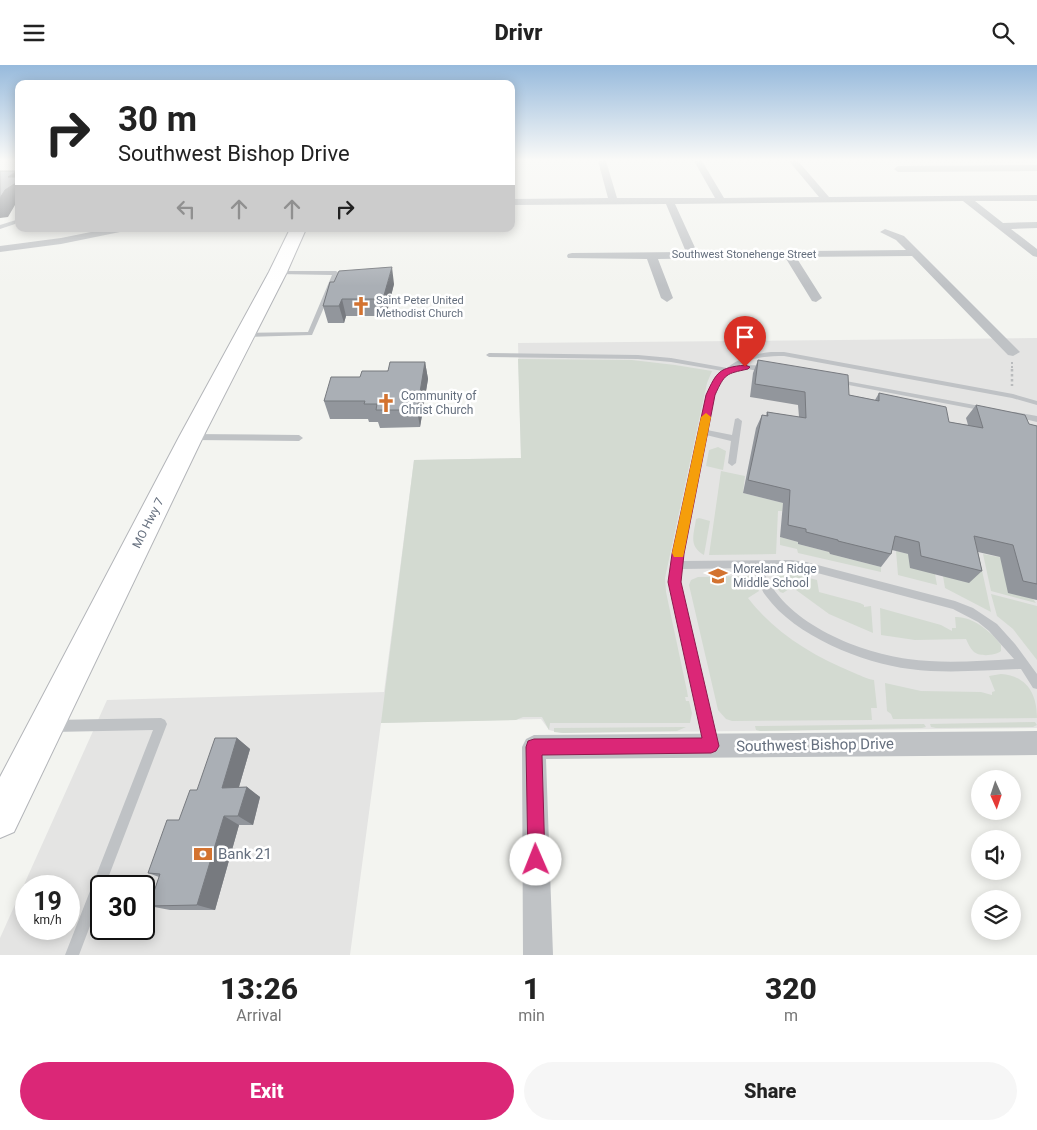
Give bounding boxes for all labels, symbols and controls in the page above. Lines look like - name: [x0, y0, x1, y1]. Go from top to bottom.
- icon: menu: [20, 19, 48, 47]
- icon: search: [989, 19, 1017, 47]
- text: Drivr: [495, 20, 542, 45]
- text: 30 m: [118, 99, 197, 140]
- icon: right: [35, 100, 100, 165]
- text: Southwest Bishop Drive: [118, 141, 350, 166]
- icon: left: [172, 195, 200, 223]
- icon: ahead: [225, 195, 253, 223]
- icon: ahead: [278, 195, 306, 223]
- icon: right: [331, 195, 359, 223]
- street label: Southwest Stonehenge Street: [672, 248, 817, 261]
- place label: Saint Peter United Methodist Church: [376, 294, 464, 320]
- church icon: Saint Peter United Methodist Church: [350, 295, 372, 317]
- pin: [724, 316, 766, 367]
- icon: arrive: [731, 323, 759, 351]
- place label: Community of Christ Church: [401, 389, 477, 417]
- church icon: Community of Christ Church: [375, 392, 397, 414]
- street label: MO Hwy 7: [129, 495, 167, 551]
- place label: Moreland Ridge Middle School: [733, 562, 817, 590]
- school or university icon: Moreland Ridge Middle School: [707, 565, 729, 587]
- street label: Southwest Bishop Drive: [736, 735, 894, 755]
- north arrow: [971, 770, 1021, 820]
- map controls: [971, 770, 1021, 940]
- button: sound: [971, 830, 1021, 880]
- position arrow: [509, 833, 561, 885]
- bank icon: Bank 21: [192, 843, 214, 865]
- place label: Bank 21: [218, 845, 272, 863]
- speed limit sign: 30: [90, 875, 155, 940]
- text: 19: [33, 887, 62, 916]
- button: layers: [971, 890, 1021, 940]
- text: km/h: [33, 913, 62, 927]
- text: 13:26: [220, 971, 298, 1006]
- text: 1: [523, 971, 540, 1006]
- text: 320: [765, 971, 817, 1006]
- text: Arrival: [236, 1006, 282, 1025]
- text: min: [518, 1006, 545, 1025]
- text: m: [784, 1006, 798, 1025]
- button: Exit: [20, 1062, 514, 1120]
- button: Share: [524, 1062, 1017, 1120]

